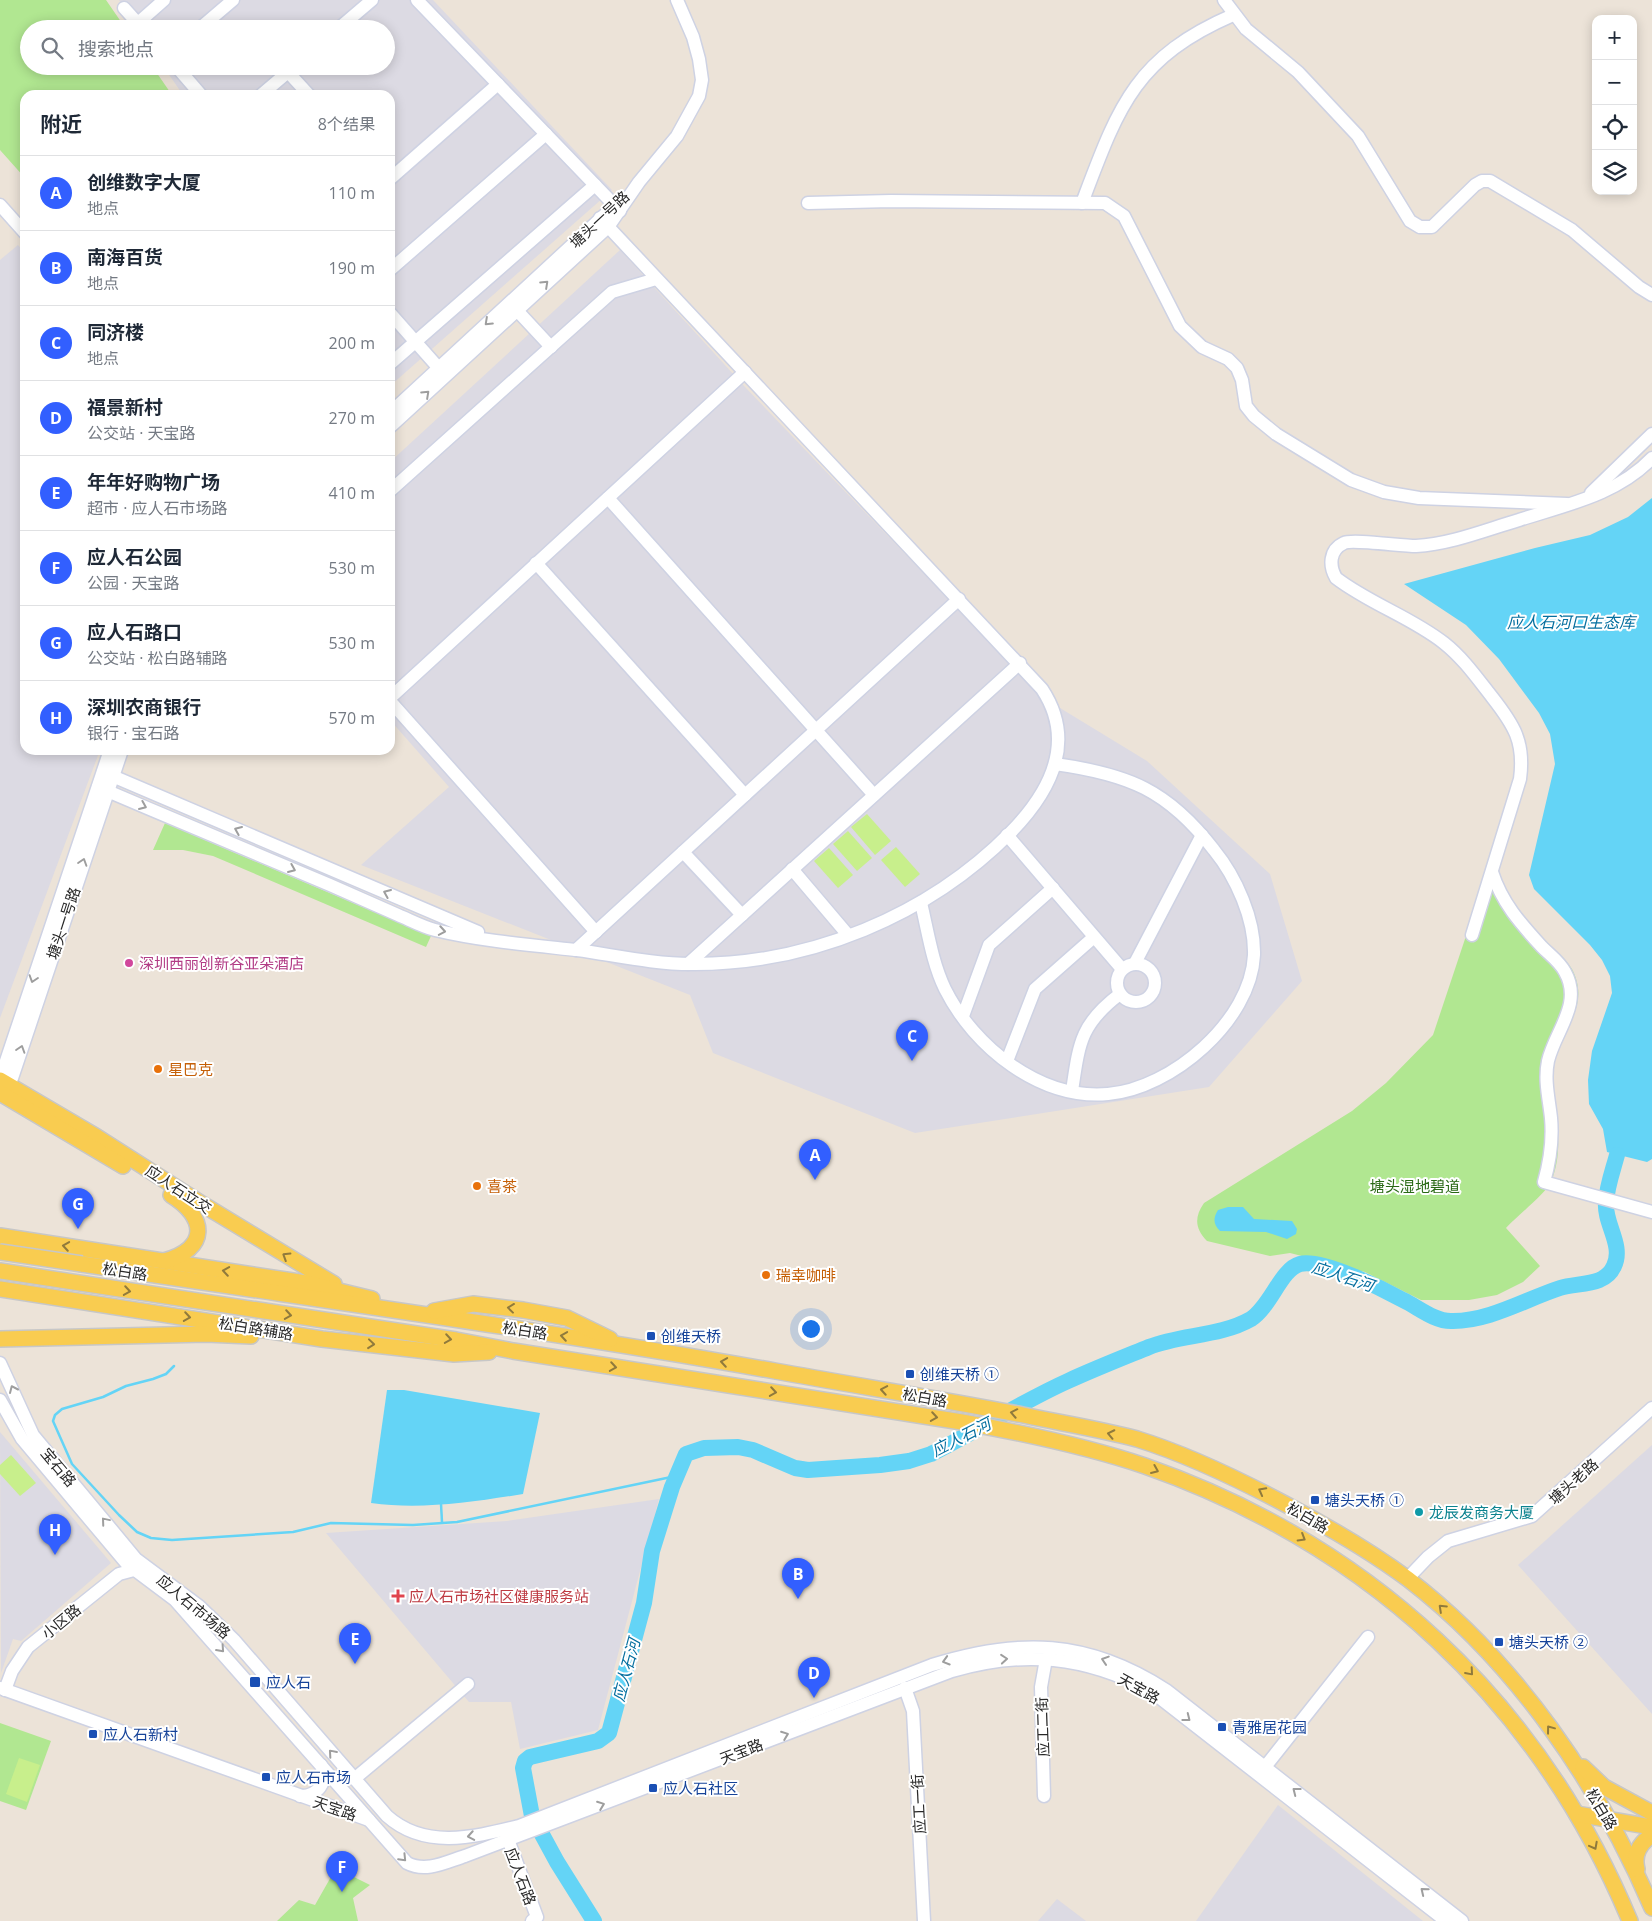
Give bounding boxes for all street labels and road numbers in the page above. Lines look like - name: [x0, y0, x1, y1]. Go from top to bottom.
- street label: 塘头一号路: [565, 186, 633, 252]
- street label: 塘头一号路: [42, 884, 84, 962]
- street label: 应人石立交: [142, 1160, 216, 1218]
- street label: 松白路: [101, 1258, 149, 1284]
- street label: 松白路辅路: [217, 1312, 295, 1344]
- street label: 松白路: [501, 1317, 549, 1343]
- street label: 松白路: [901, 1383, 949, 1411]
- street label: 宝石路: [37, 1443, 81, 1491]
- street label: 塘头老路: [1544, 1453, 1602, 1509]
- street label: 松白路: [1284, 1497, 1332, 1537]
- street label: 应人石市场路: [153, 1569, 235, 1643]
- street label: 小区路: [37, 1599, 85, 1643]
- street label: 天宝路: [1114, 1668, 1164, 1708]
- street label: 应工二街: [1031, 1697, 1053, 1757]
- street label: 天宝路: [716, 1734, 766, 1768]
- street label: 应工一街: [906, 1774, 930, 1834]
- street label: 松白路: [1582, 1785, 1622, 1833]
- street label: 天宝路: [310, 1791, 360, 1825]
- street label: 应人石路: [501, 1844, 541, 1908]

